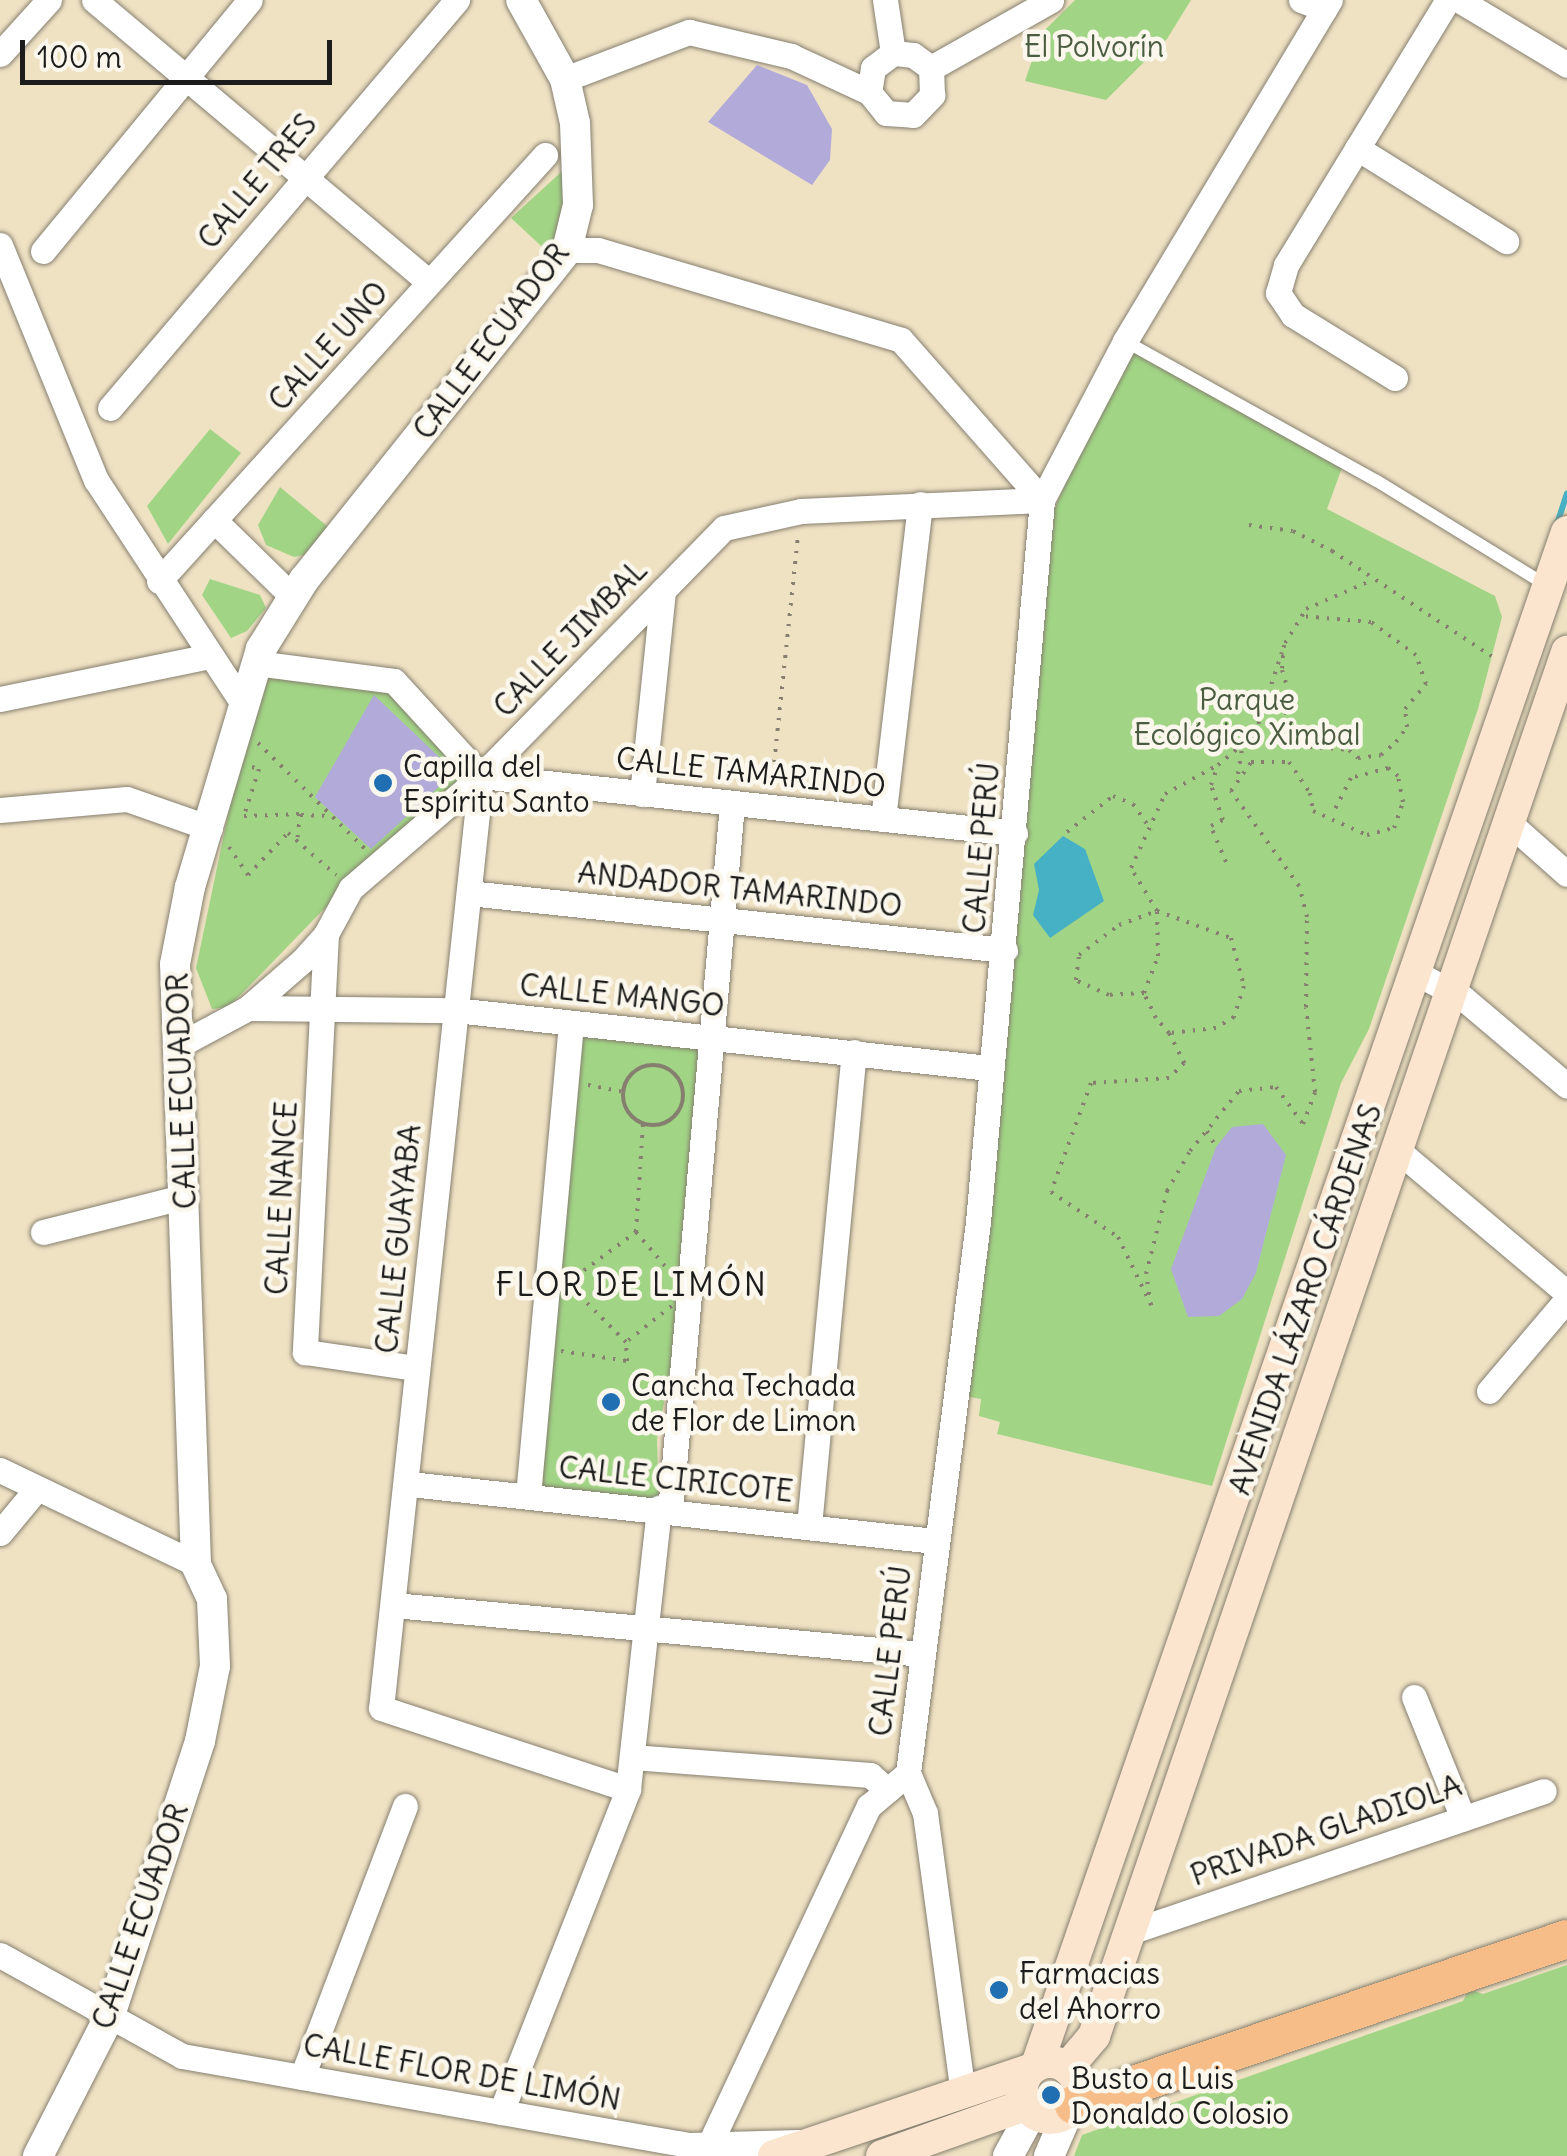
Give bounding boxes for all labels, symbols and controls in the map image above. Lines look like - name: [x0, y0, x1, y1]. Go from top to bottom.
- scale bar: [25, 20, 338, 82]
- park label: El Polvorín: [1024, 28, 1164, 64]
- text: 100 m: [37, 38, 122, 76]
- street label: CALLE TRES: [190, 106, 324, 256]
- street label: CALLE ECUADOR: [405, 236, 577, 446]
- street label: CALLE UNO: [261, 274, 395, 418]
- street label: CALLE JIMBAL: [486, 552, 654, 724]
- park label: Parque Ecológico Ximbal: [1133, 681, 1361, 752]
- street label: CALLE TAMARINDO: [614, 740, 888, 804]
- place label: Capilla del Espíritu Santo: [403, 748, 590, 818]
- street label: CALLE PERÚ: [956, 761, 1006, 935]
- marker: Capilla del Espíritu Santo: [372, 772, 394, 794]
- street label: ANDADOR TAMARINDO: [576, 854, 904, 924]
- street label: CALLE MANGO: [518, 966, 726, 1024]
- street label: CALLE ECUADOR: [159, 972, 203, 1210]
- street label: AVENIDA LÁZARO CÁRDENAS: [1221, 1099, 1389, 1499]
- street label: CALLE NANCE: [258, 1100, 304, 1296]
- street label: CALLE GUAYABA: [368, 1123, 428, 1355]
- district label: FLOR DE LIMÓN: [496, 1266, 768, 1304]
- place label: Cancha Techada de Flor de Limon: [631, 1367, 856, 1438]
- marker: Cancha Techada de Flor de Limon: [600, 1391, 622, 1413]
- street label: CALLE CIRICOTE: [557, 1449, 795, 1509]
- street label: CALLE PERÚ: [862, 1564, 918, 1738]
- street label: PRIVADA GLADIOLA: [1186, 1767, 1466, 1893]
- street label: CALLE ECUADOR: [84, 1798, 196, 2034]
- place label: Farmacias del Ahorro: [1019, 1955, 1161, 2026]
- marker: Farmacias del Ahorro: [988, 1979, 1010, 2001]
- street label: CALLE FLOR DE LIMÓN: [300, 2026, 624, 2118]
- place label: Busto a Luis Donaldo Colosio: [1071, 2060, 1289, 2130]
- marker: Busto a Luis Donaldo Colosio: [1040, 2084, 1062, 2106]

